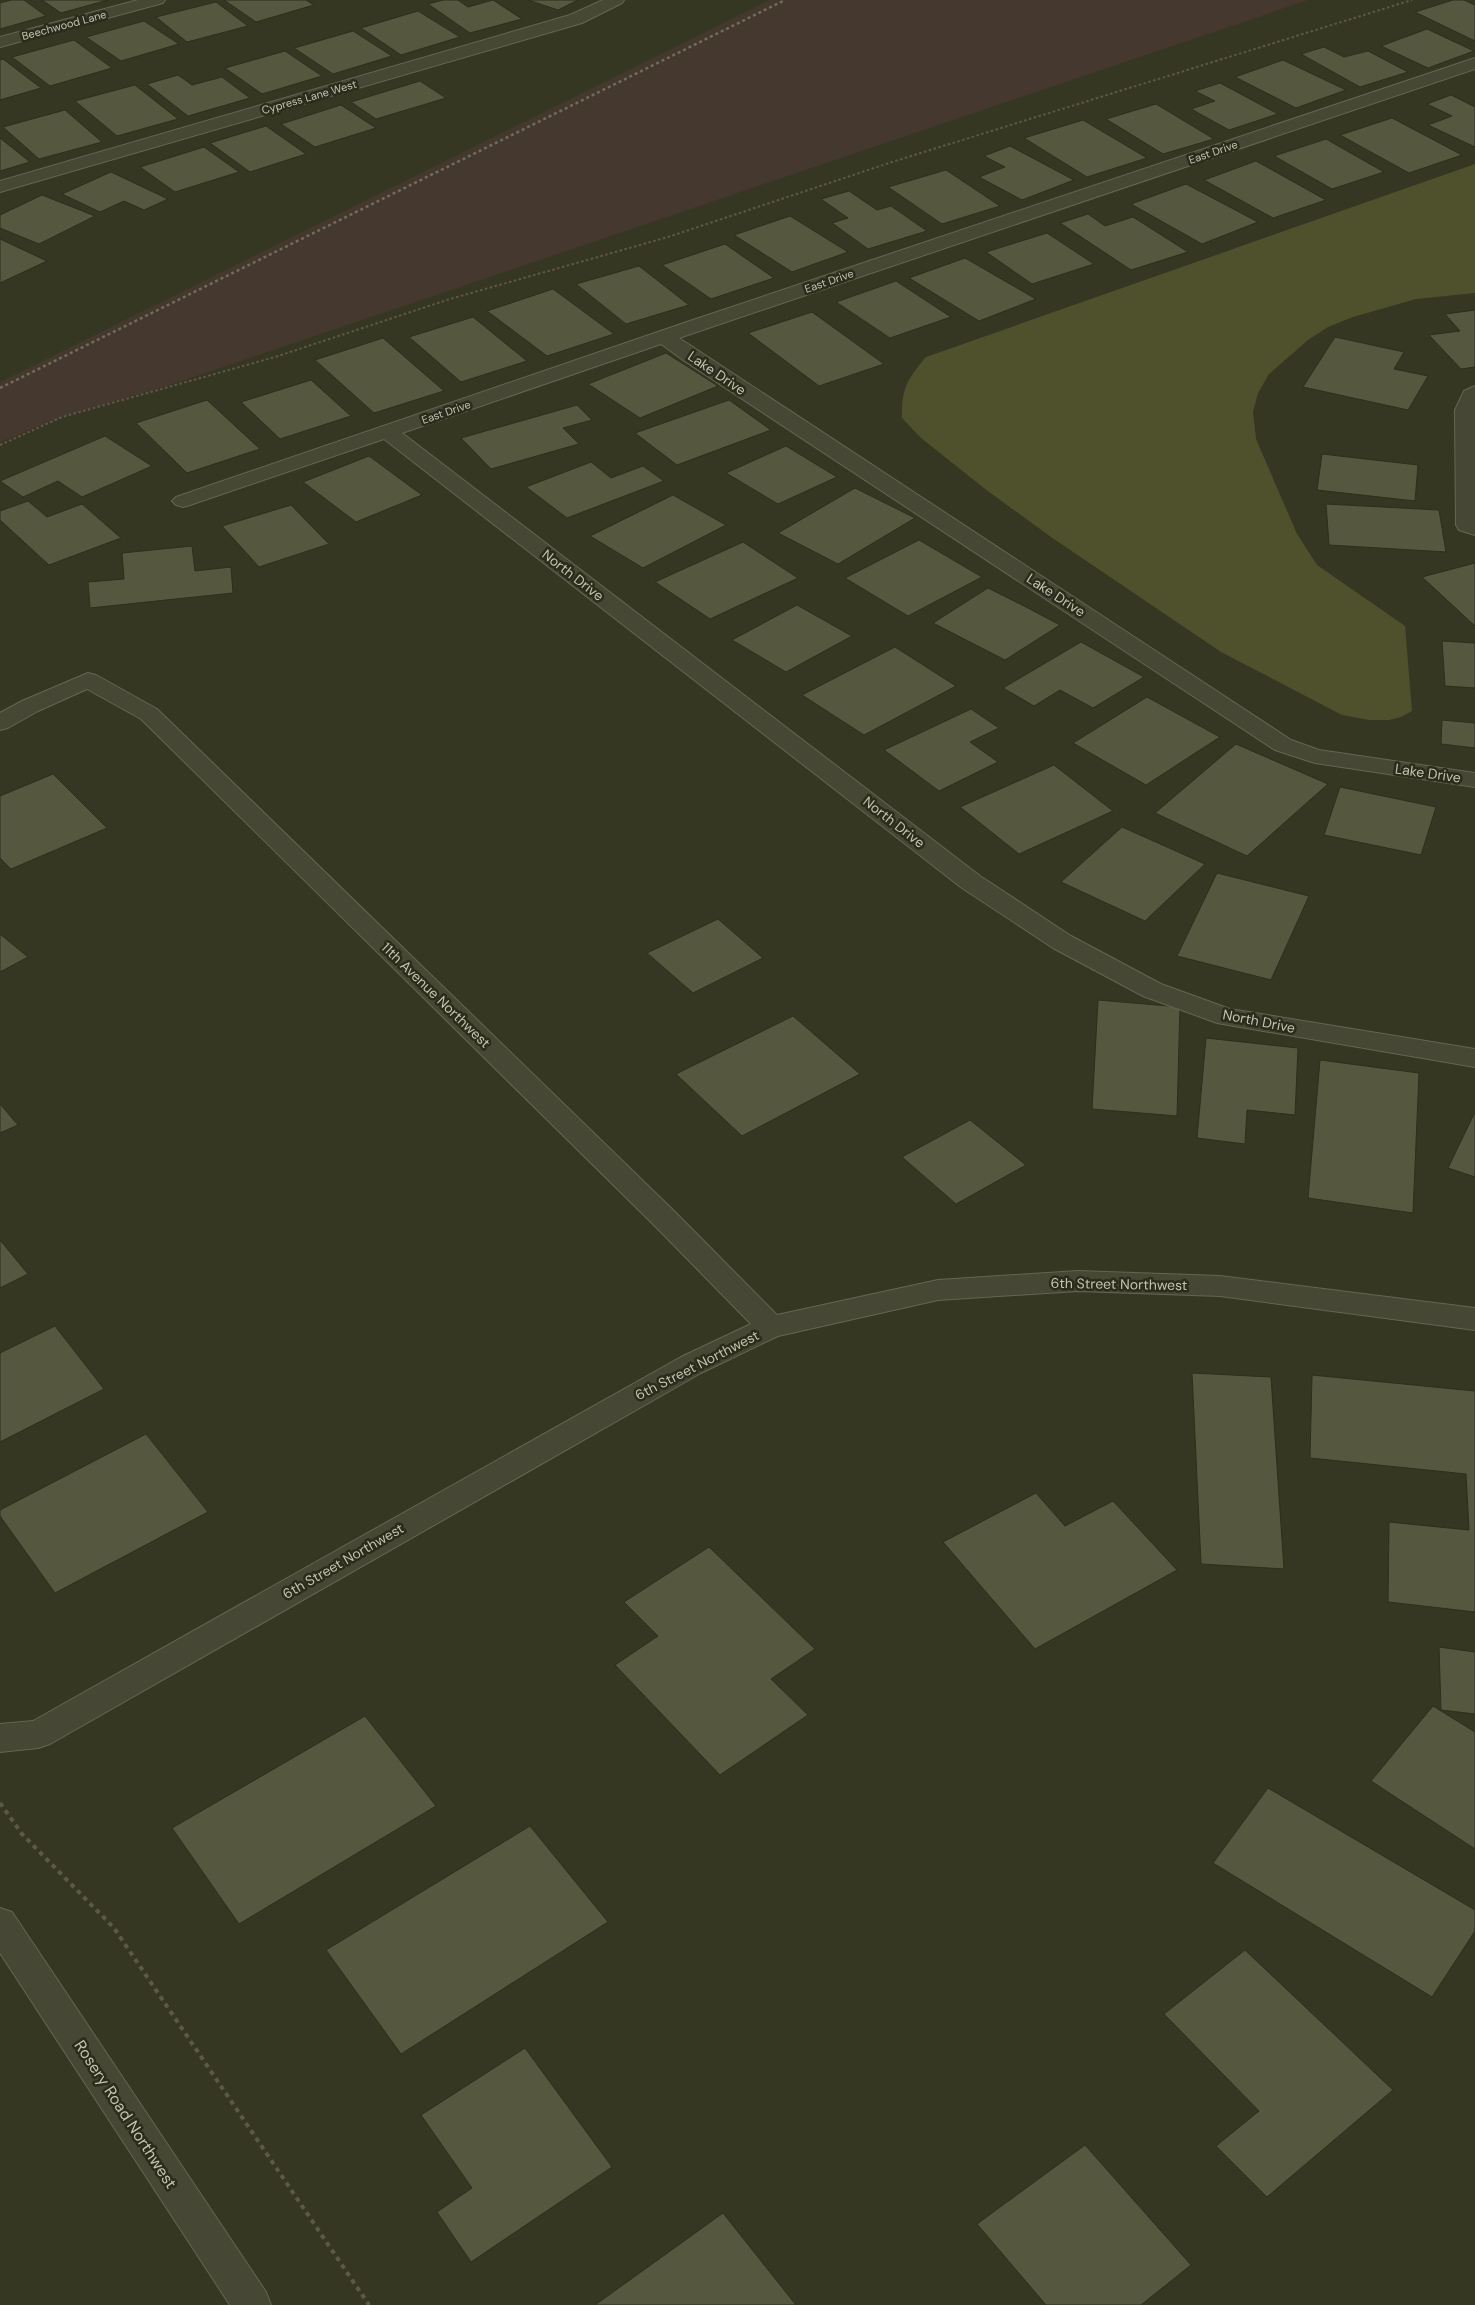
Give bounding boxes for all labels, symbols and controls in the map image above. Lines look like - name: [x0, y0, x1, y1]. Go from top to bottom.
- street label: Beechwood Lane: [20, 7, 108, 43]
- street label: Cypress Lane West: [260, 77, 358, 117]
- street label: East Drive: [1187, 137, 1239, 167]
- street label: East Drive: [803, 266, 855, 296]
- street label: Lake Drive: [684, 347, 750, 399]
- street label: East Drive: [420, 397, 472, 427]
- street label: North Drive: [538, 545, 608, 605]
- street label: Lake Drive: [1023, 569, 1089, 621]
- street label: Lake Drive: [1394, 759, 1462, 787]
- street label: North Drive: [859, 792, 929, 852]
- street label: 11th Avenue Northwest: [378, 938, 494, 1052]
- street label: North Drive: [1221, 1005, 1297, 1037]
- street label: 6th Street Northwest: [1050, 1274, 1188, 1294]
- street label: 6th Street Northwest: [632, 1326, 762, 1404]
- street label: 6th Street Northwest: [279, 1519, 407, 1603]
- street label: Rosery Road Northwest: [70, 2036, 182, 2193]

